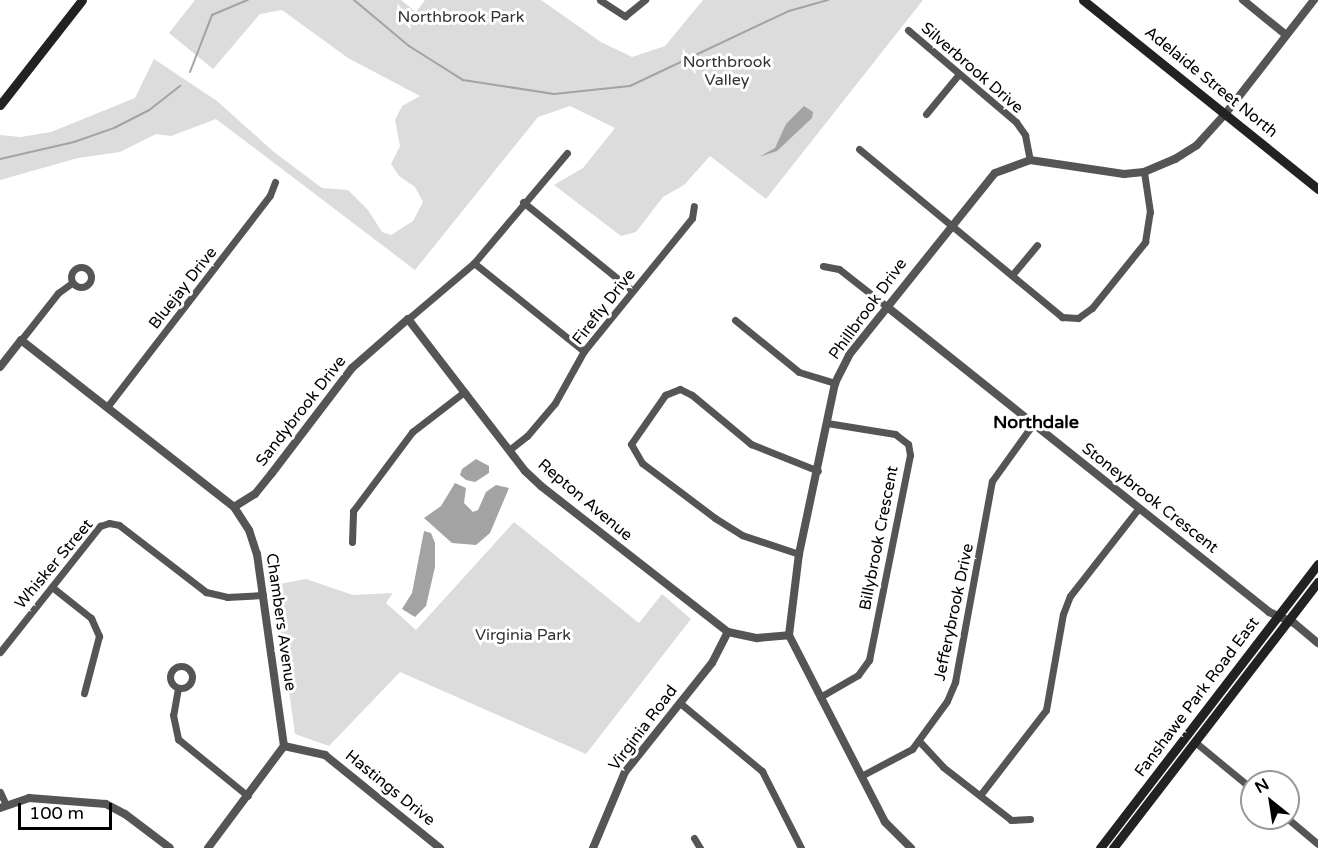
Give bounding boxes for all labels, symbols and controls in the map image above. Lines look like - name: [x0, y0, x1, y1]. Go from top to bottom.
- park label: Northbrook Park: [398, 7, 524, 27]
- street label: Silverbrook Drive: [917, 18, 1027, 118]
- street label: Adelaide Street North: [1141, 22, 1281, 142]
- park label: Northbrook Valley: [683, 52, 771, 90]
- street label: Bluejay Drive: [145, 243, 221, 333]
- street label: Phillbrook Drive: [825, 255, 911, 363]
- street label: Firefly Drive: [568, 265, 640, 349]
- street label: Sandybrook Drive: [252, 352, 350, 470]
- district label: Northdale: [993, 411, 1079, 433]
- street label: Stoneybrook Crescent: [1078, 439, 1222, 557]
- street label: Repton Avenue: [534, 455, 636, 545]
- street label: Billybrook Crescent: [856, 464, 902, 612]
- street label: Whisker Street: [11, 515, 97, 613]
- street label: Jefferybrook Drive: [930, 542, 978, 682]
- street label: Chambers Avenue: [262, 552, 300, 692]
- street label: Fanshawe Park Road East: [1131, 613, 1263, 781]
- park label: Virginia Park: [475, 625, 571, 645]
- street label: Virginia Road: [605, 681, 681, 775]
- street label: Hastings Drive: [341, 746, 439, 830]
- north arrow: [1240, 770, 1300, 830]
- text: N: [1251, 774, 1273, 798]
- scale bar: [21, 791, 116, 829]
- text: 100 m: [29, 802, 84, 824]

